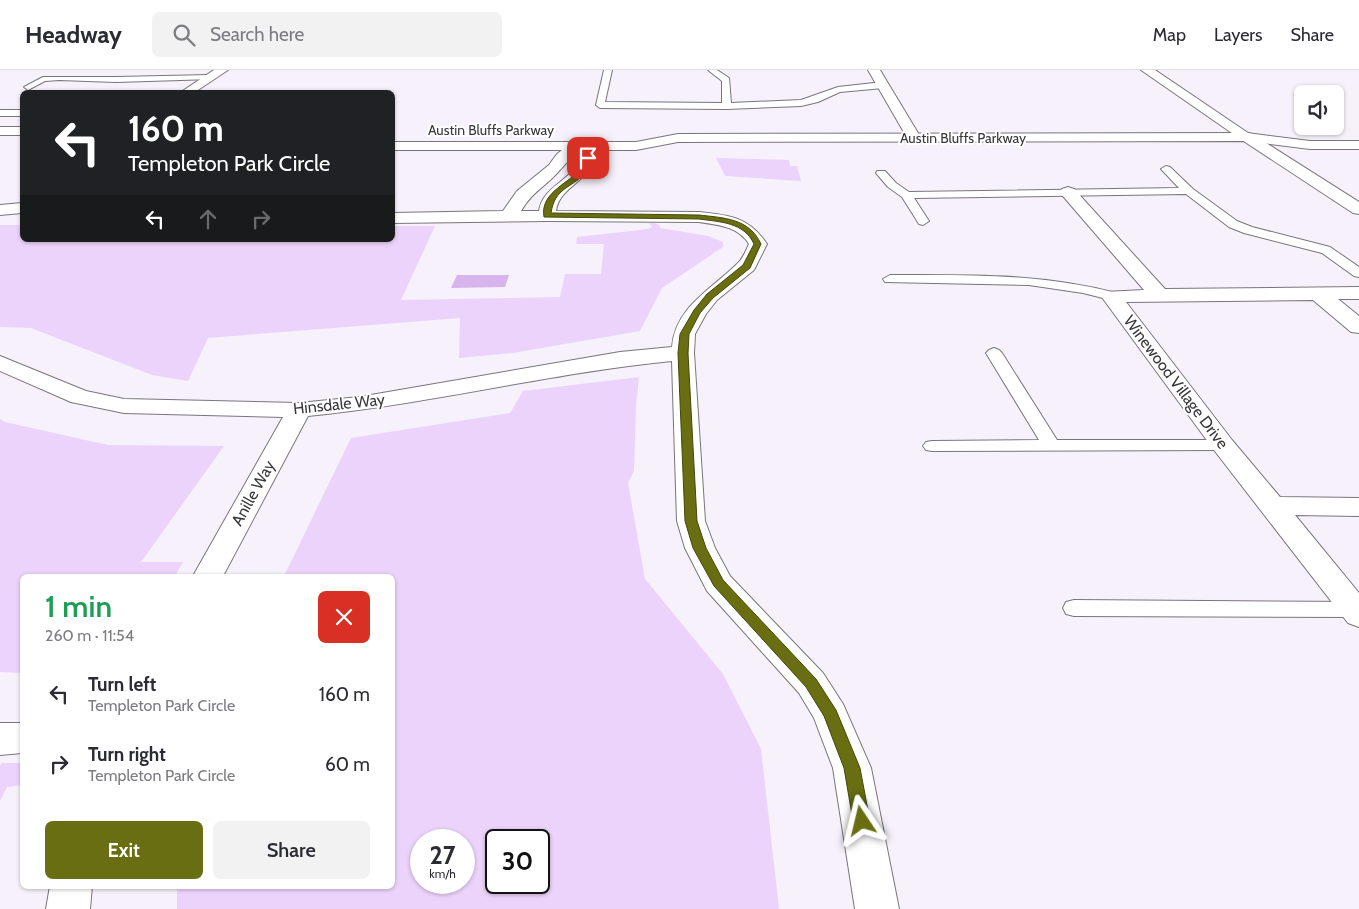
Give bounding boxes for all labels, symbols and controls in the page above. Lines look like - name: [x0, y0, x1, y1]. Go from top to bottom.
- search box: [152, 12, 502, 57]
- text: Headway: [25, 20, 122, 49]
- icon: search: [170, 21, 198, 49]
- text: Search here: [210, 23, 304, 46]
- text: Map: [1153, 24, 1186, 46]
- text: Layers: [1214, 24, 1263, 46]
- text: Share: [1291, 24, 1334, 46]
- map controls: [1294, 85, 1344, 135]
- button: sound: [1294, 85, 1344, 135]
- text: 160 m: [128, 107, 224, 150]
- icon: left: [45, 110, 110, 175]
- street label: Austin Bluffs Parkway: [428, 121, 554, 139]
- street label: Austin Bluffs Parkway: [900, 129, 1026, 147]
- pin: [567, 137, 609, 179]
- icon: arrive: [574, 144, 602, 172]
- text: Templeton Park Circle: [128, 150, 330, 177]
- icon: left: [141, 205, 169, 233]
- icon: ahead: [194, 205, 222, 233]
- icon: right: [247, 205, 275, 233]
- street label: Winewood Village Drive: [1120, 312, 1232, 452]
- street label: Hinsdale Way: [292, 390, 386, 418]
- street label: Anille Way: [227, 457, 279, 529]
- text: 1 min: [45, 588, 112, 625]
- button: close: [318, 591, 370, 643]
- text: 260 m · 11:54: [45, 626, 134, 645]
- text: Turn left: [88, 673, 156, 696]
- icon: left: [45, 680, 73, 708]
- text: 160 m: [319, 683, 370, 706]
- text: Templeton Park Circle: [88, 696, 235, 715]
- text: Turn right: [88, 743, 166, 766]
- icon: right: [45, 750, 73, 778]
- text: 60 m: [325, 753, 370, 776]
- text: Templeton Park Circle: [88, 766, 235, 785]
- position arrow: [835, 794, 887, 846]
- button: Exit: [45, 821, 203, 879]
- button: Share: [213, 821, 370, 879]
- speed limit sign: 30: [485, 829, 550, 894]
- text: 27: [430, 840, 455, 870]
- text: km/h: [429, 866, 456, 881]

